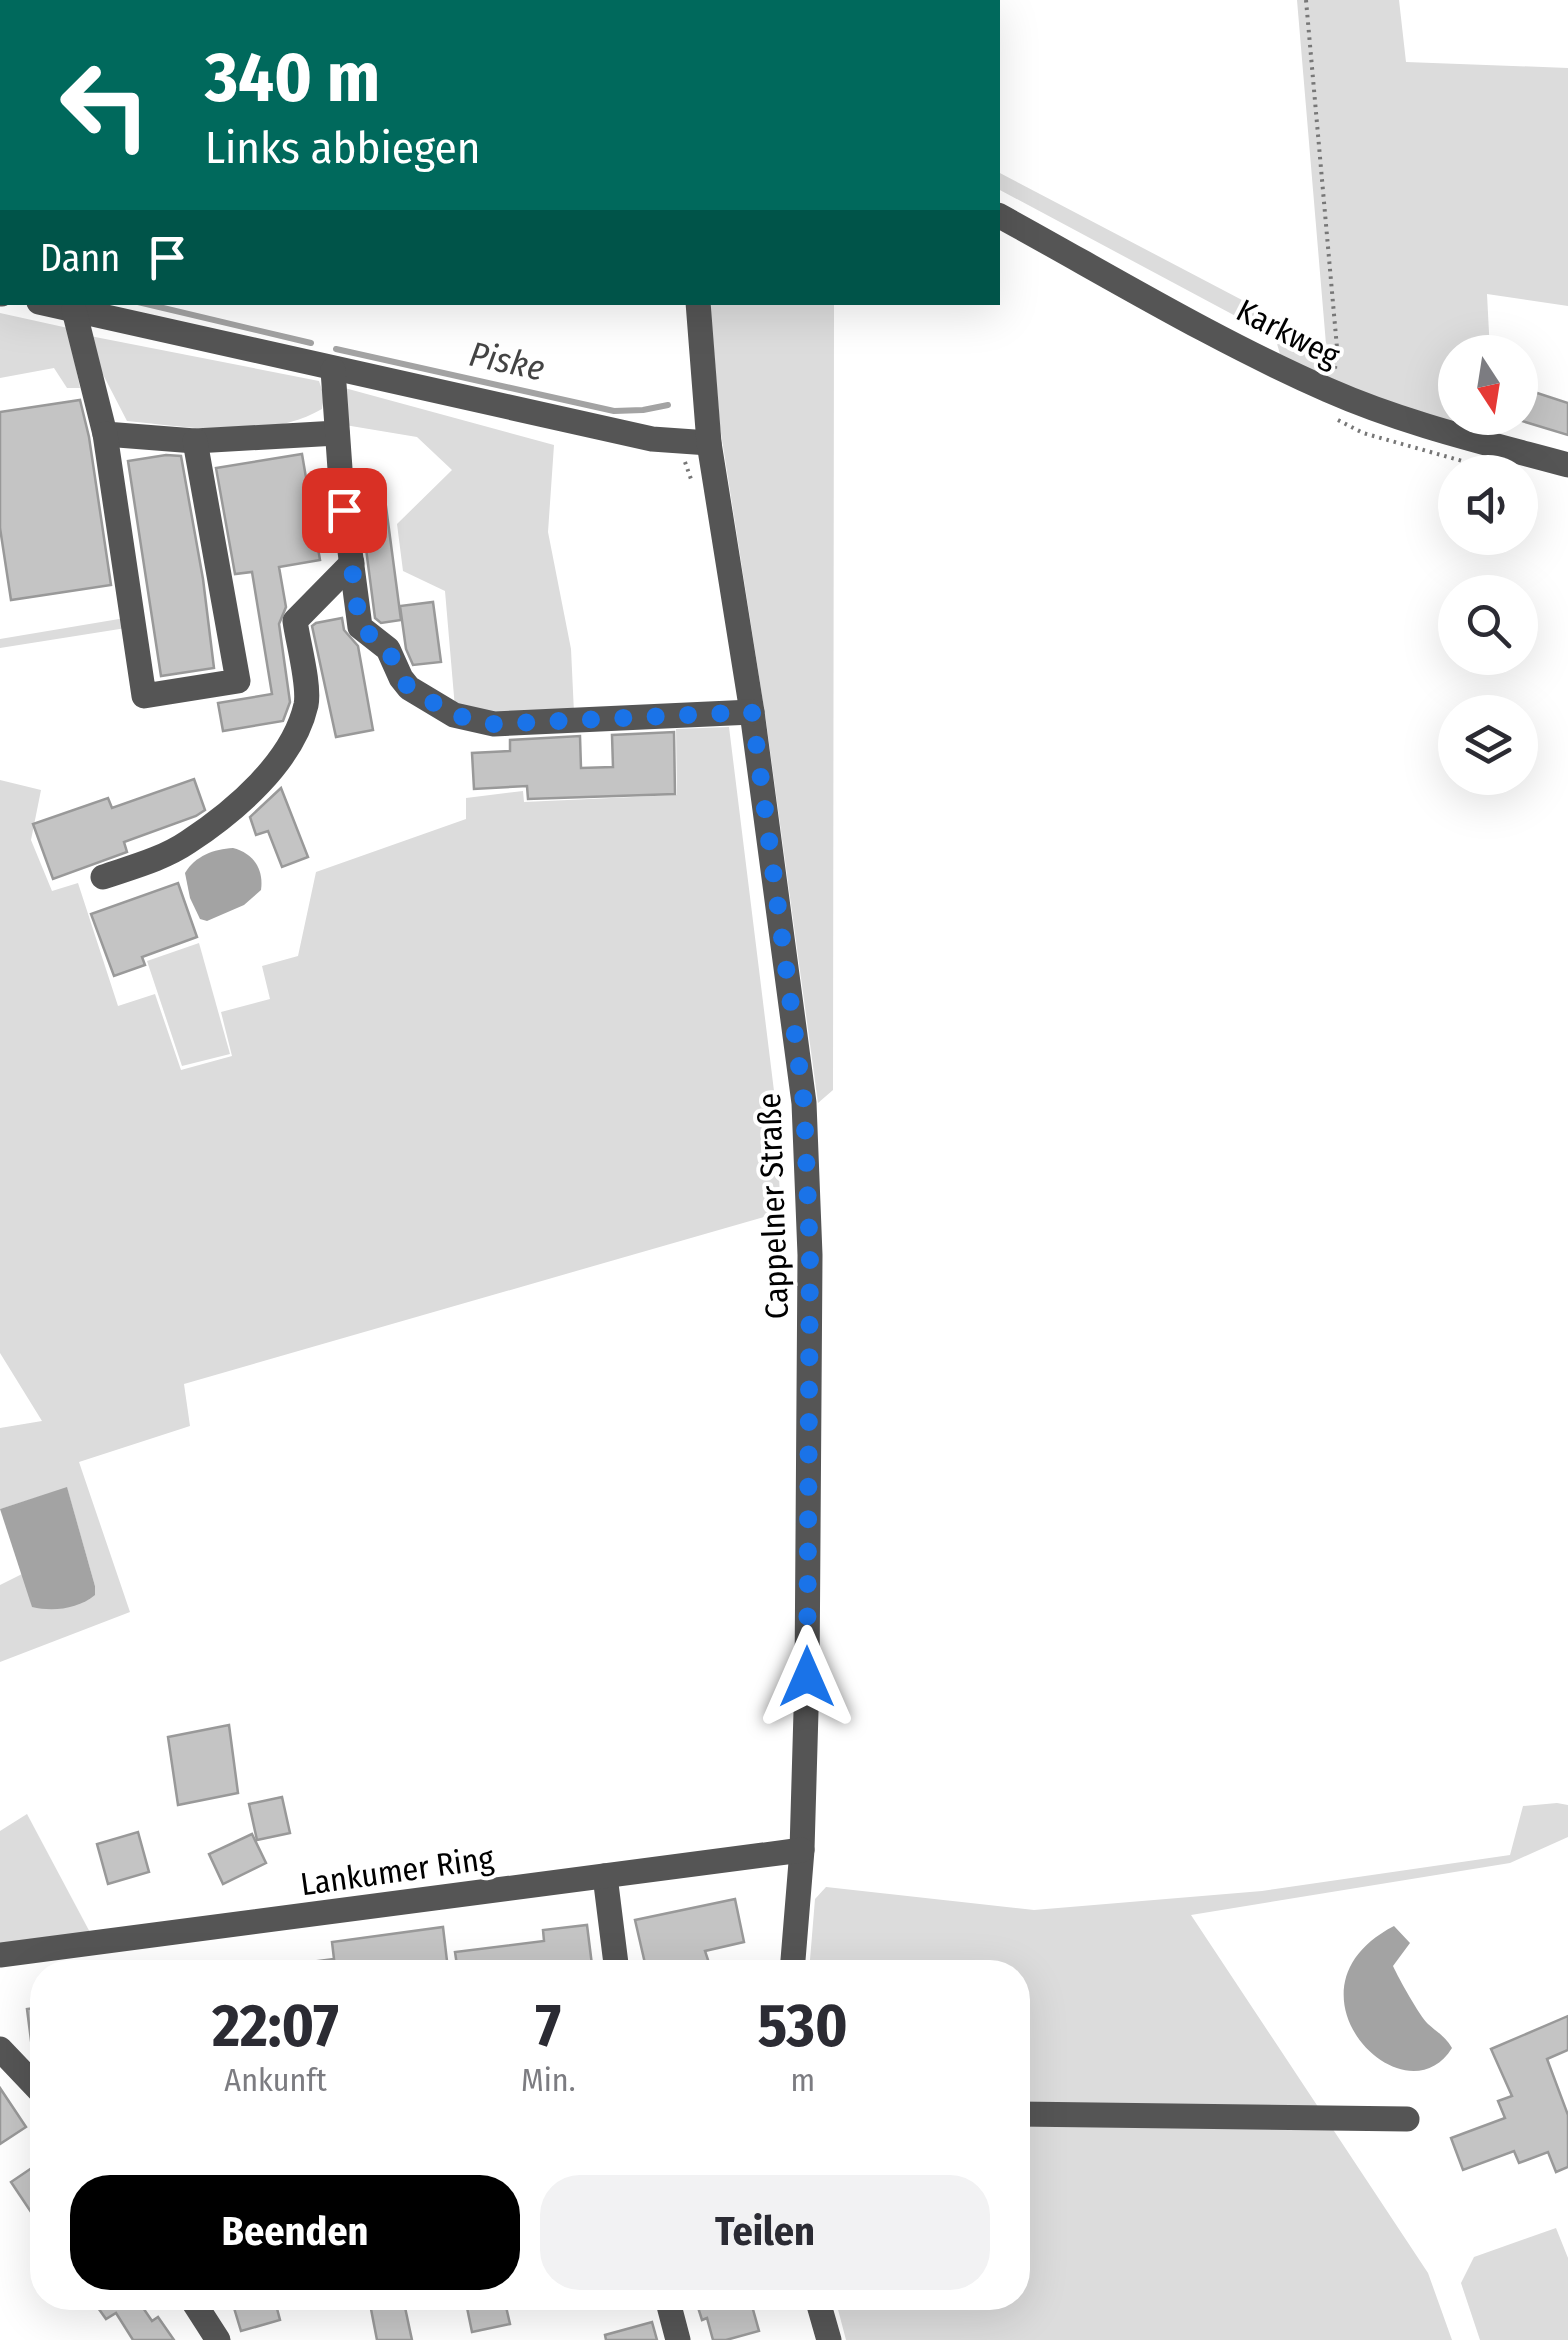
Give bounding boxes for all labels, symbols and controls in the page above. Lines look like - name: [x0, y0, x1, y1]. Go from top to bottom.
- text: 340 m: [205, 36, 380, 120]
- icon: left: [40, 40, 170, 170]
- text: Links abbiegen: [205, 121, 480, 175]
- icon: arrive: [140, 230, 195, 285]
- text: Dann: [40, 235, 120, 281]
- street label: Karkweg: [1230, 291, 1346, 375]
- water label: Piske: [466, 333, 548, 389]
- north arrow: [1438, 335, 1538, 435]
- map controls: [1438, 335, 1538, 795]
- button: sound: [1438, 455, 1538, 555]
- pin: [302, 468, 387, 553]
- icon: arrive: [317, 483, 372, 538]
- button: search: [1438, 575, 1538, 675]
- button: layers: [1438, 695, 1538, 795]
- street label: Cappelner Straße: [750, 1092, 796, 1320]
- position arrow: [755, 1625, 859, 1729]
- street label: Lankumer Ring: [298, 1839, 496, 1903]
- text: 22:07: [212, 1990, 339, 2062]
- text: 7: [535, 1990, 561, 2062]
- text: 530: [758, 1990, 848, 2062]
- text: Ankunft: [224, 2061, 327, 2099]
- text: Min.: [521, 2061, 575, 2099]
- text: m: [790, 2061, 815, 2099]
- button: Beenden: [70, 2175, 520, 2290]
- button: Teilen: [540, 2175, 990, 2290]

